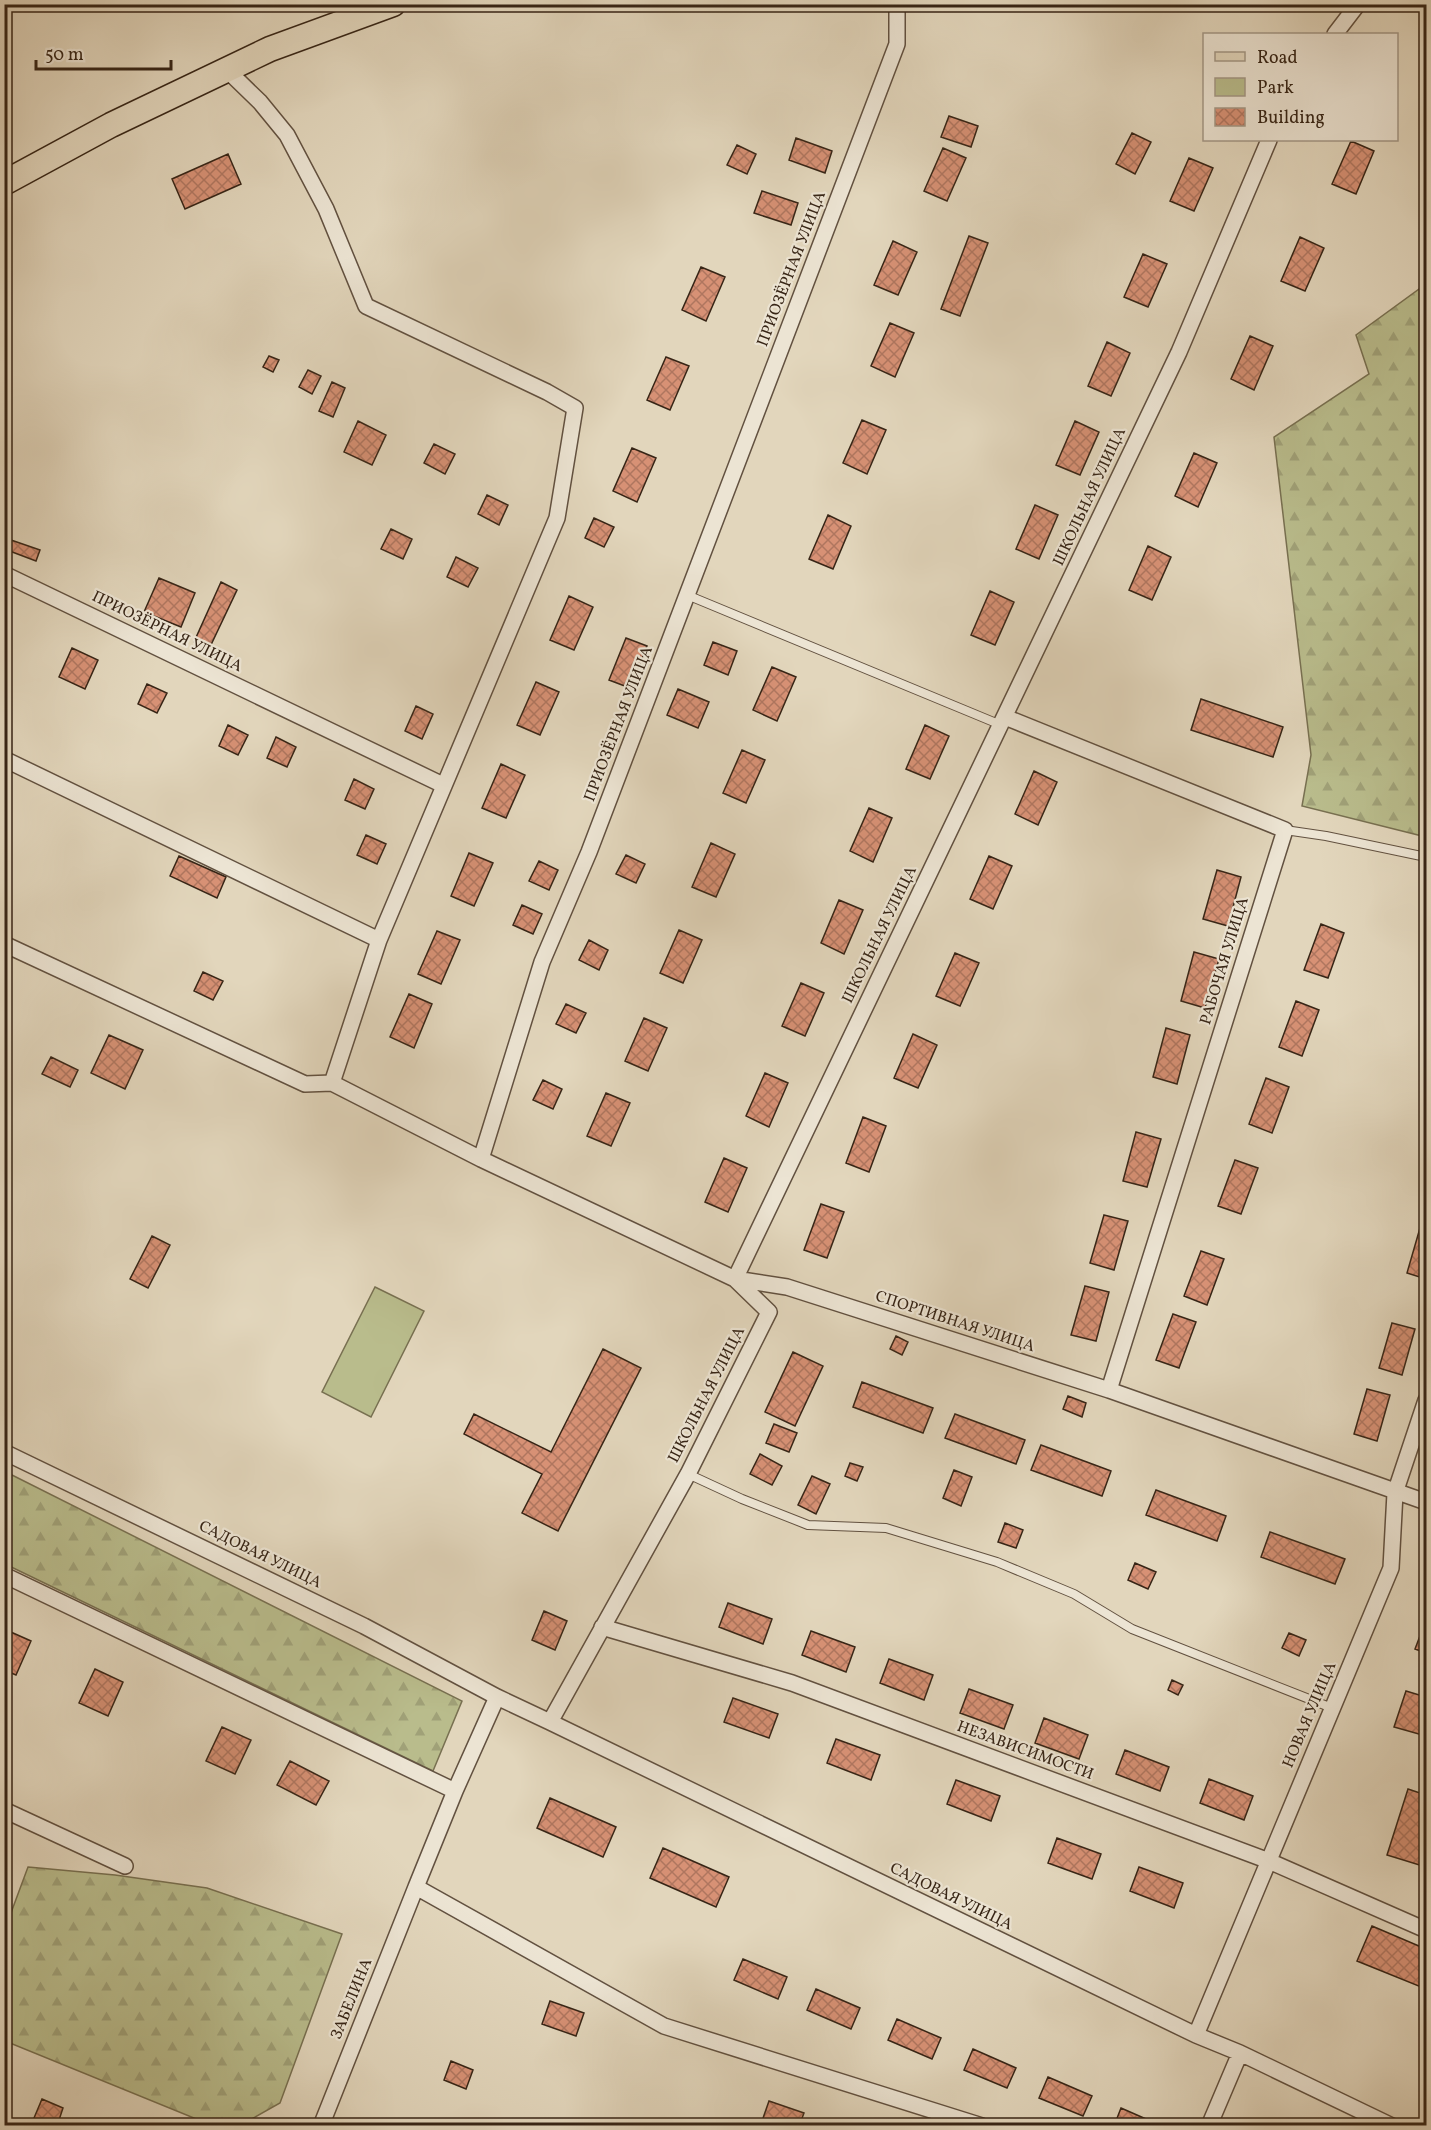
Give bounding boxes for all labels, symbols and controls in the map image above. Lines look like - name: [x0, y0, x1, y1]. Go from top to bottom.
- scale bar: [36, 33, 171, 71]
- legend: [1203, 33, 1398, 141]
- text: 50 m: [45, 43, 84, 68]
- text: Road: [1257, 46, 1298, 71]
- text: Park: [1257, 76, 1294, 101]
- text: Building: [1257, 106, 1325, 131]
- street label: ПРИОЗЁРНАЯ УЛИЦА: [752, 188, 832, 350]
- street label: ШКОЛЬНАЯ УЛИЦА: [1048, 424, 1132, 570]
- street label: ПРИОЗЁРНАЯ УЛИЦА: [88, 586, 246, 678]
- street label: ПРИОЗЁРНАЯ УЛИЦА: [579, 643, 659, 805]
- street label: ШКОЛЬНАЯ УЛИЦА: [837, 863, 923, 1007]
- street label: РАБОЧАЯ УЛИЦА: [1195, 895, 1255, 1027]
- street label: СПОРТИВНАЯ УЛИЦА: [872, 1286, 1038, 1358]
- street label: ШКОЛЬНАЯ УЛИЦА: [663, 1323, 751, 1467]
- street label: САДОВАЯ УЛИЦА: [195, 1516, 325, 1594]
- street label: НОВАЯ УЛИЦА: [1278, 1659, 1342, 1771]
- street label: НЕЗАВИСИМОСТИ: [954, 1716, 1096, 1786]
- street label: САДОВАЯ УЛИЦА: [886, 1858, 1016, 1936]
- street label: ЗАБЕЛИНА: [326, 1955, 378, 2043]

